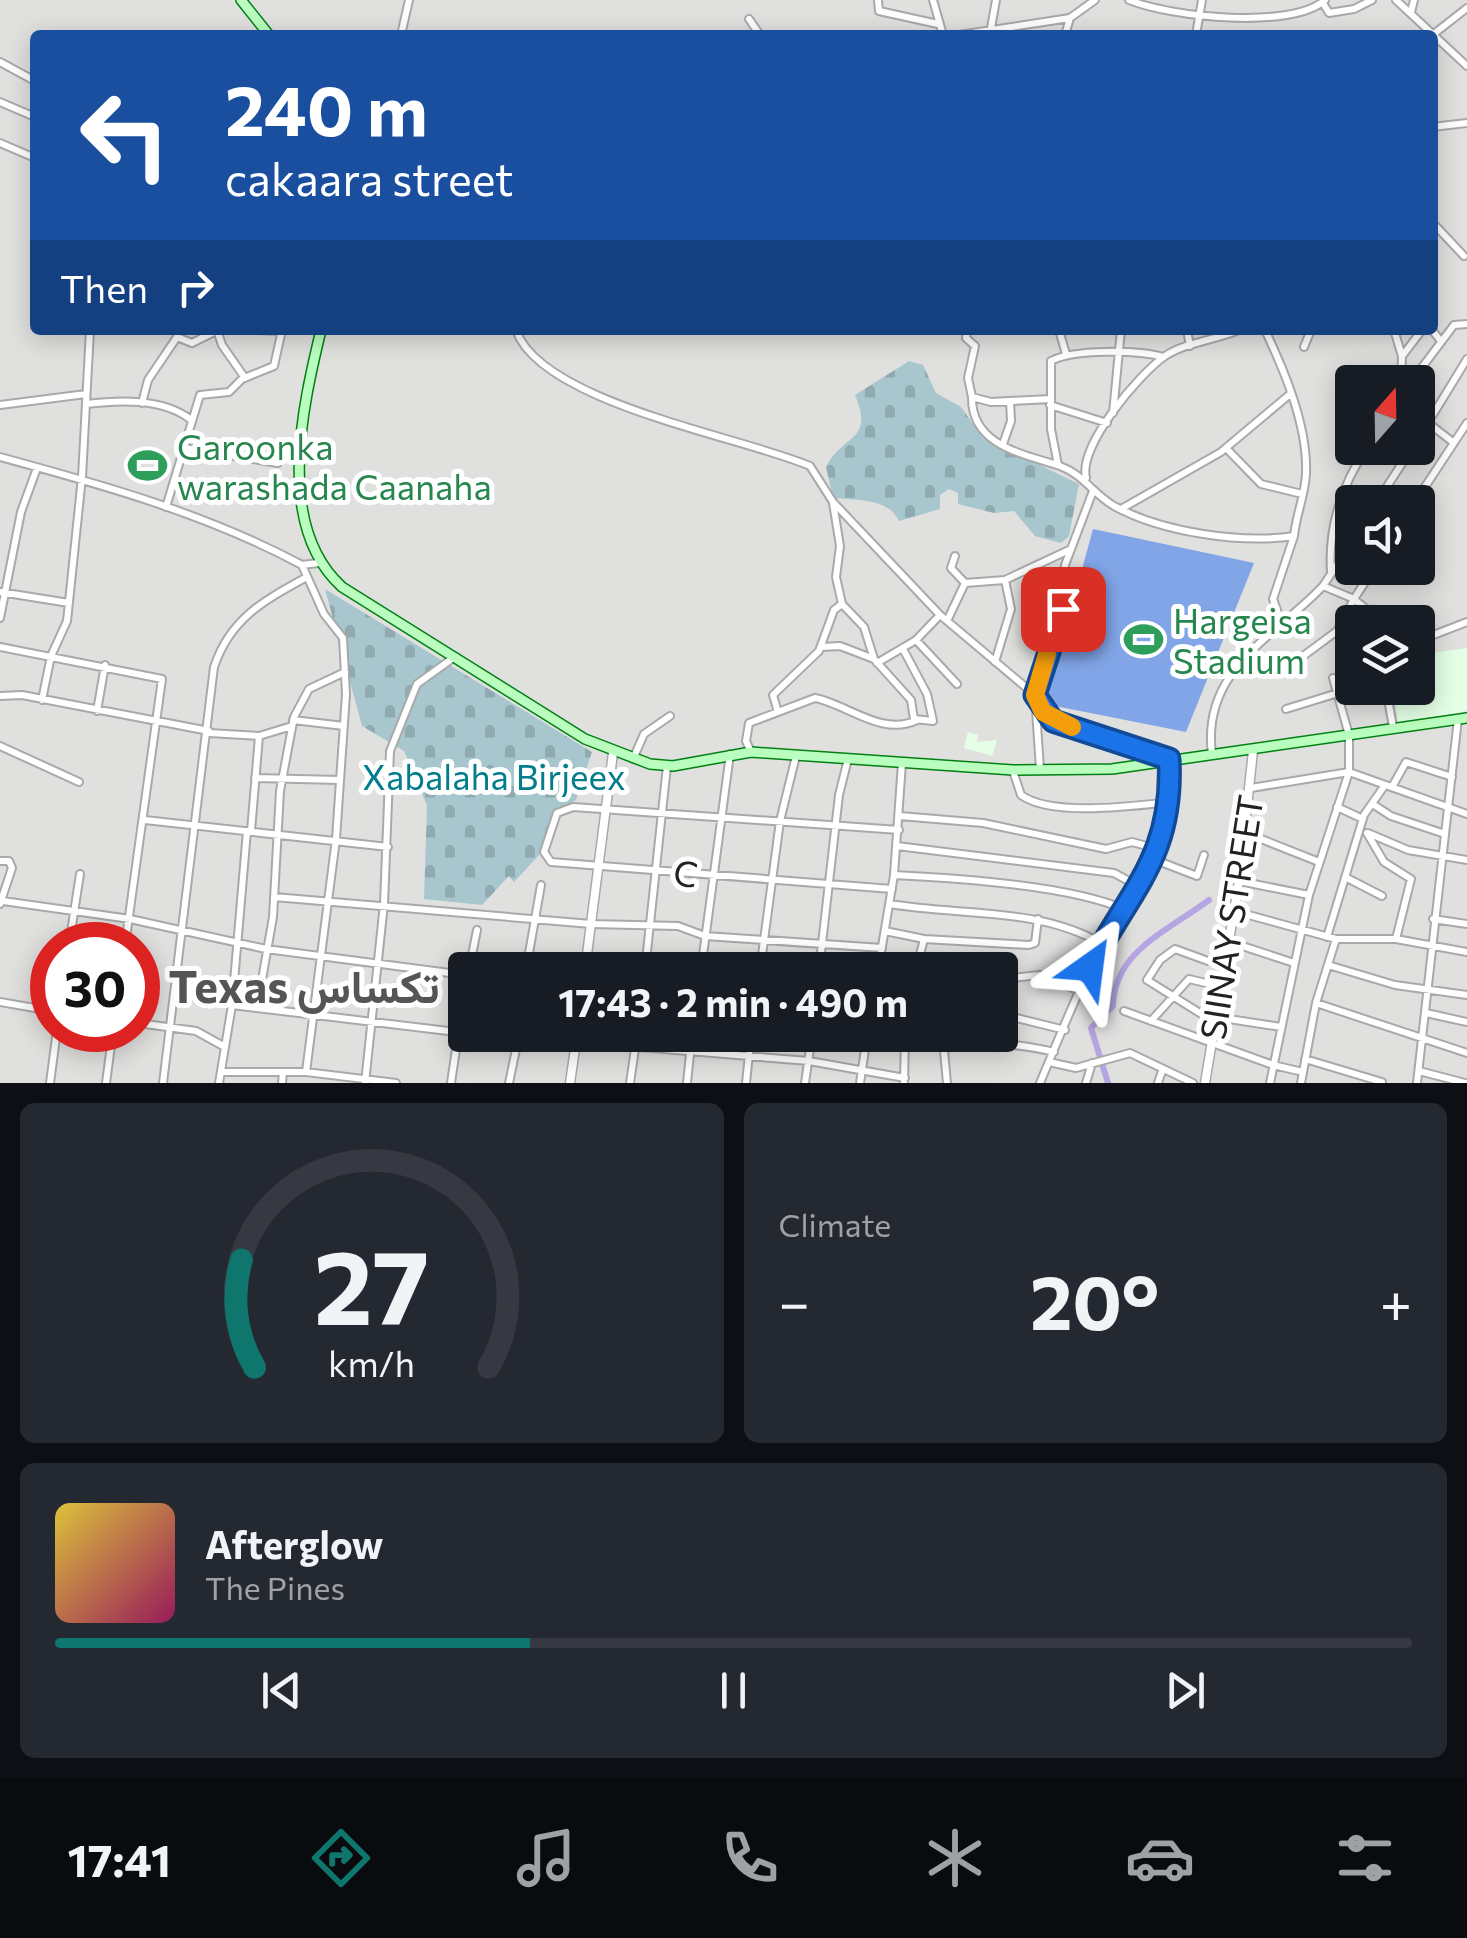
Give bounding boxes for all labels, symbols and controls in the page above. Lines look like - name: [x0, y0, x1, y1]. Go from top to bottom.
- text: 240 m: [225, 65, 428, 150]
- icon: left: [60, 70, 190, 200]
- text: cakaara street: [225, 150, 514, 205]
- icon: right: [168, 260, 223, 315]
- text: Then: [60, 264, 148, 311]
- north arrow: [1335, 365, 1435, 465]
- map controls: [1335, 365, 1435, 705]
- place label: Garoonka warashada Caanaha: [177, 424, 492, 507]
- sports icon: Garoonka warashada Caanaha: [126, 444, 168, 486]
- button: sound: [1335, 485, 1435, 585]
- pin: [1021, 567, 1106, 652]
- icon: arrive: [1036, 582, 1091, 637]
- place label: Hargeisa Stadium: [1173, 598, 1312, 681]
- button: layers: [1335, 605, 1435, 705]
- sports icon: Hargeisa Stadium: [1122, 618, 1164, 660]
- park label: Xabalaha Birjeex: [362, 754, 626, 797]
- street label: SIINAY STREET: [1189, 792, 1271, 1042]
- street label: C: [671, 849, 701, 895]
- position arrow: [1038, 915, 1142, 1019]
- speed limit sign: 30: [30, 922, 160, 1052]
- district label: Texas تكساس: [168, 957, 440, 1014]
- text: 17:43 · 2 min · 490 m: [558, 978, 908, 1025]
- text: Climate: [779, 1204, 891, 1244]
- text: 27: [314, 1219, 430, 1346]
- text: 20°: [1030, 1254, 1159, 1345]
- text: −: [779, 1267, 810, 1334]
- text: +: [1380, 1267, 1412, 1334]
- text: km/h: [328, 1341, 415, 1384]
- text: Afterglow: [205, 1520, 383, 1567]
- text: The Pines: [205, 1567, 345, 1607]
- icon: previous: [254, 1663, 309, 1718]
- icon: pause: [706, 1663, 761, 1718]
- icon: next: [1158, 1663, 1213, 1718]
- icon: directions: [306, 1823, 376, 1893]
- icon: music: [511, 1823, 581, 1893]
- icon: phone: [715, 1823, 785, 1893]
- icon: climate: [920, 1823, 990, 1893]
- icon: car: [1125, 1823, 1195, 1893]
- icon: filters: [1330, 1823, 1400, 1893]
- text: 17:41: [67, 1831, 171, 1886]

